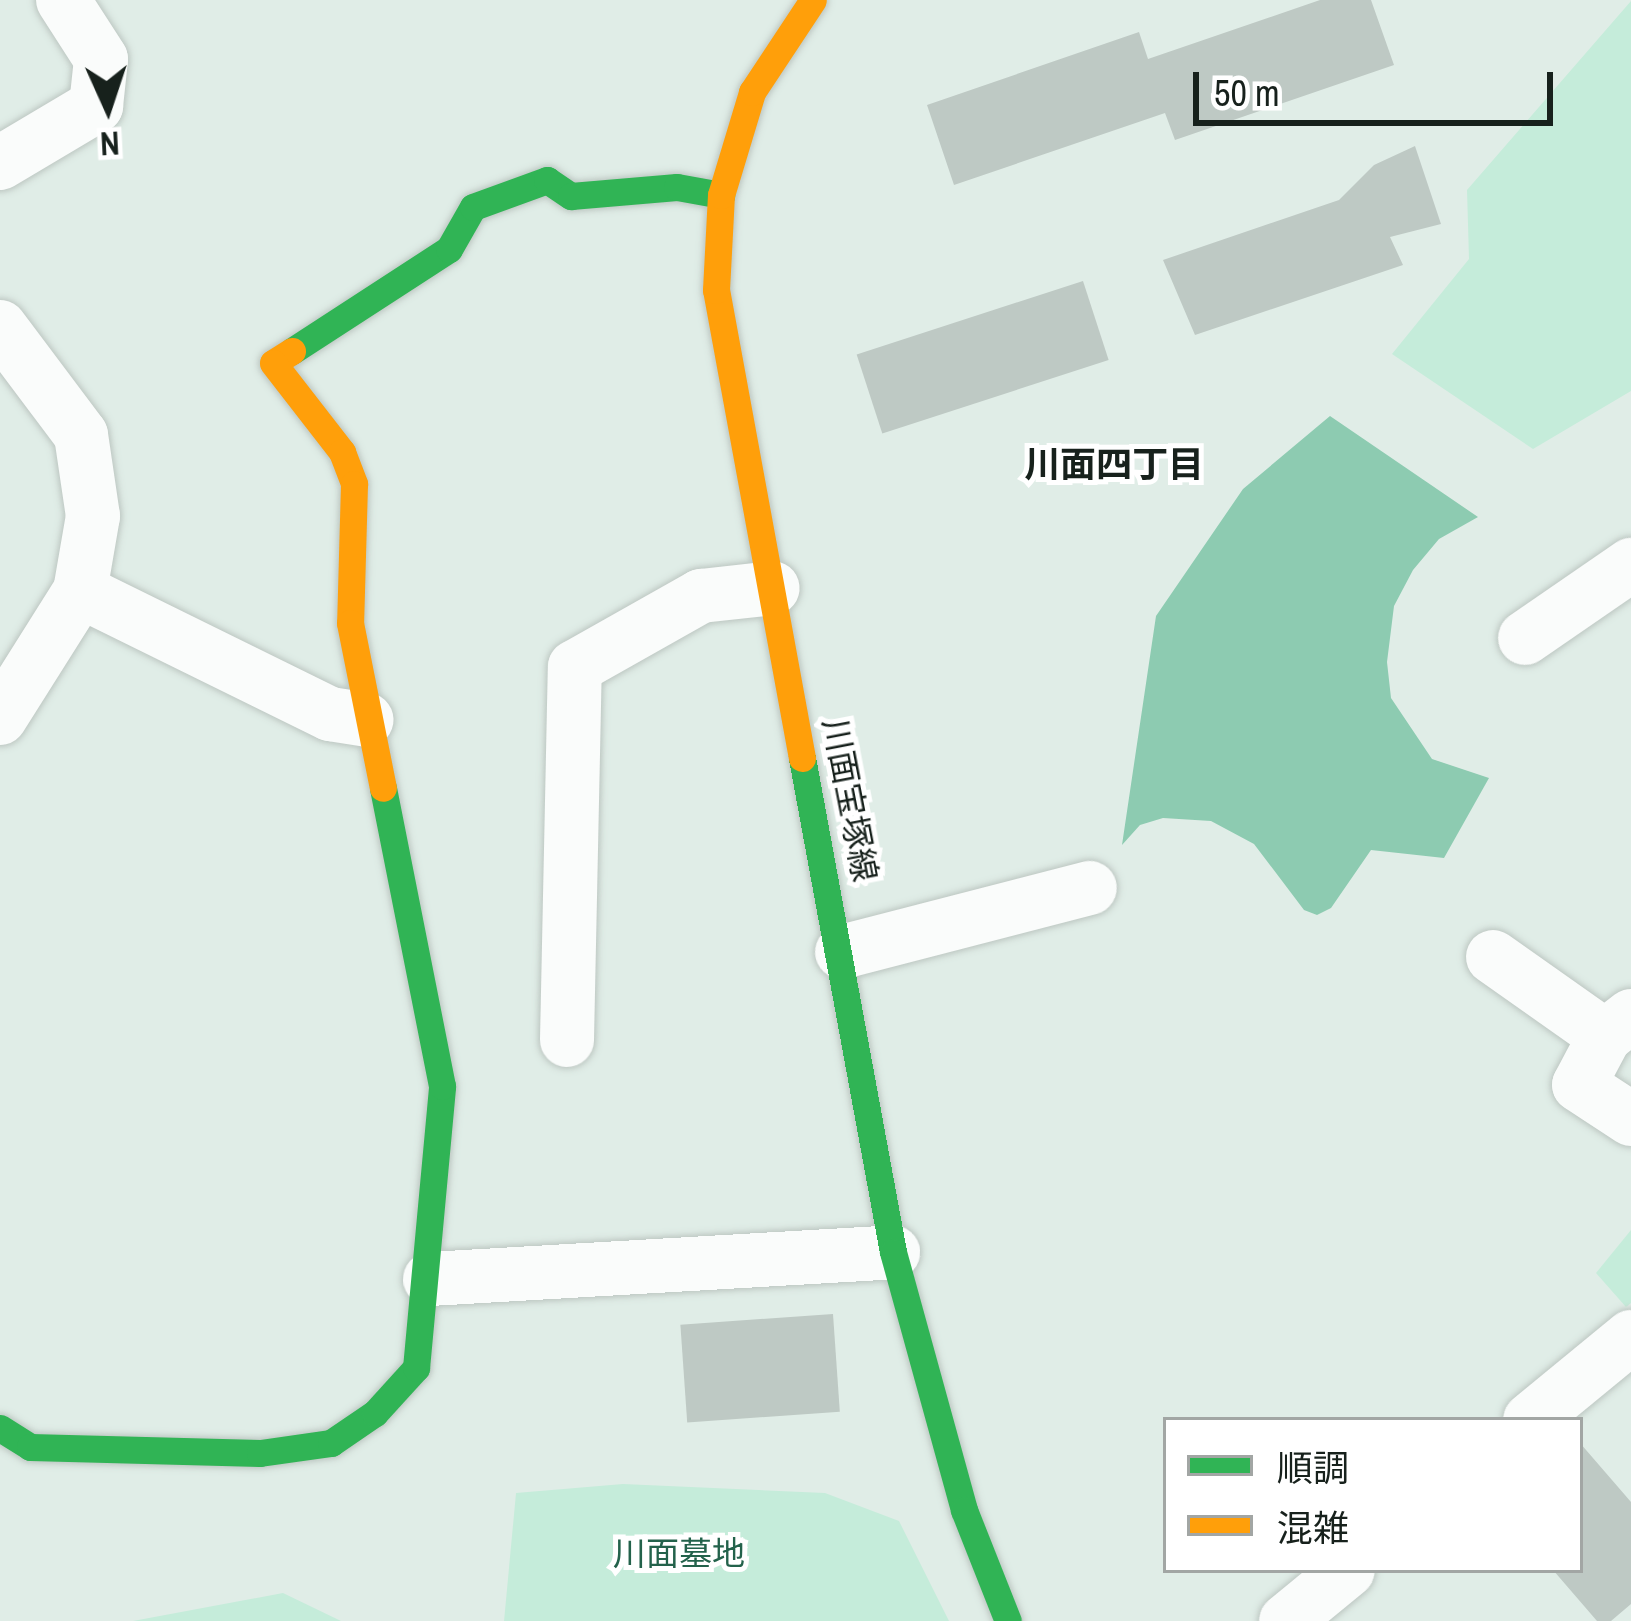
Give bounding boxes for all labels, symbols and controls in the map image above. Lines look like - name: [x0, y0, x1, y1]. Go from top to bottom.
- north arrow: [48, 48, 168, 168]
- scale bar: [1199, 48, 1559, 122]
- text: 50 m: [1214, 69, 1280, 117]
- text: N: [99, 121, 121, 166]
- district label: 川面四丁目: [1024, 443, 1204, 487]
- street label: 川面宝塚線: [815, 715, 885, 885]
- legend: [1163, 1417, 1583, 1573]
- text: 順調: [1277, 1444, 1349, 1492]
- text: 混雑: [1277, 1504, 1349, 1552]
- park label: 川面墓地: [613, 1534, 745, 1574]

